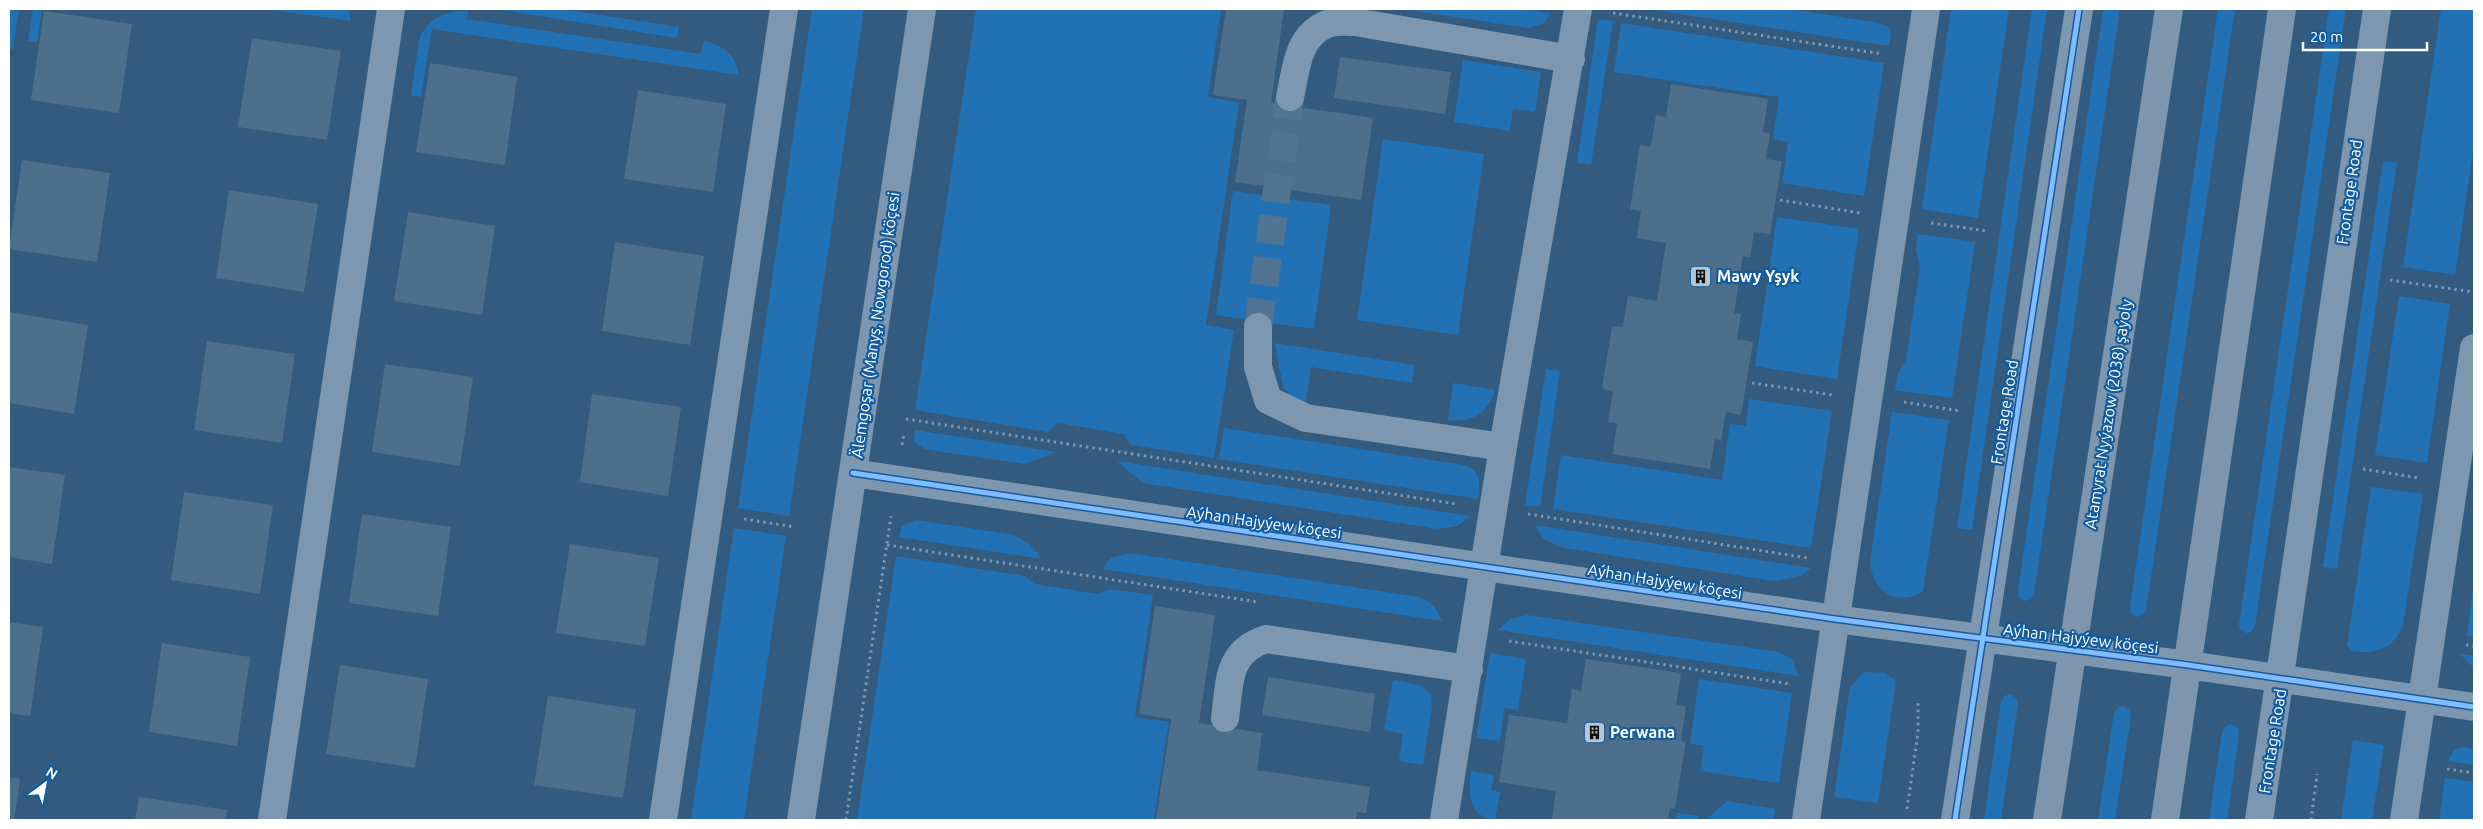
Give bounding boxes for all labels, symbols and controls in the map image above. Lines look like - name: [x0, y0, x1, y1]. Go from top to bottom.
- scale bar: [2303, 20, 2427, 52]
- text: 20 m: [2310, 28, 2343, 45]
- street label: Frontage Road: [2333, 138, 2365, 246]
- street label: Älemgoşar (Manyş, Nowgorod) köçesi: [847, 191, 904, 459]
- building icon: Mawy Yşyk: [1689, 264, 1713, 288]
- place label: Mawy Yşyk: [1717, 267, 1799, 286]
- street label: Atamyrat Nyýazow (2038) şaýoly: [2081, 297, 2136, 530]
- street label: Frontage Road: [1987, 358, 2021, 466]
- street label: Aýhan Hajyýew köçesi: [1185, 502, 1343, 542]
- street label: Aýhan Hajyýew köçesi: [1586, 560, 1744, 602]
- street label: Aýhan Hajyýew köçesi: [2002, 620, 2160, 656]
- street label: Frontage Road: [2255, 687, 2289, 795]
- building icon: Perwana: [1582, 720, 1606, 744]
- place label: Perwana: [1610, 723, 1675, 741]
- north arrow: [20, 759, 70, 809]
- text: N: [43, 763, 61, 783]

